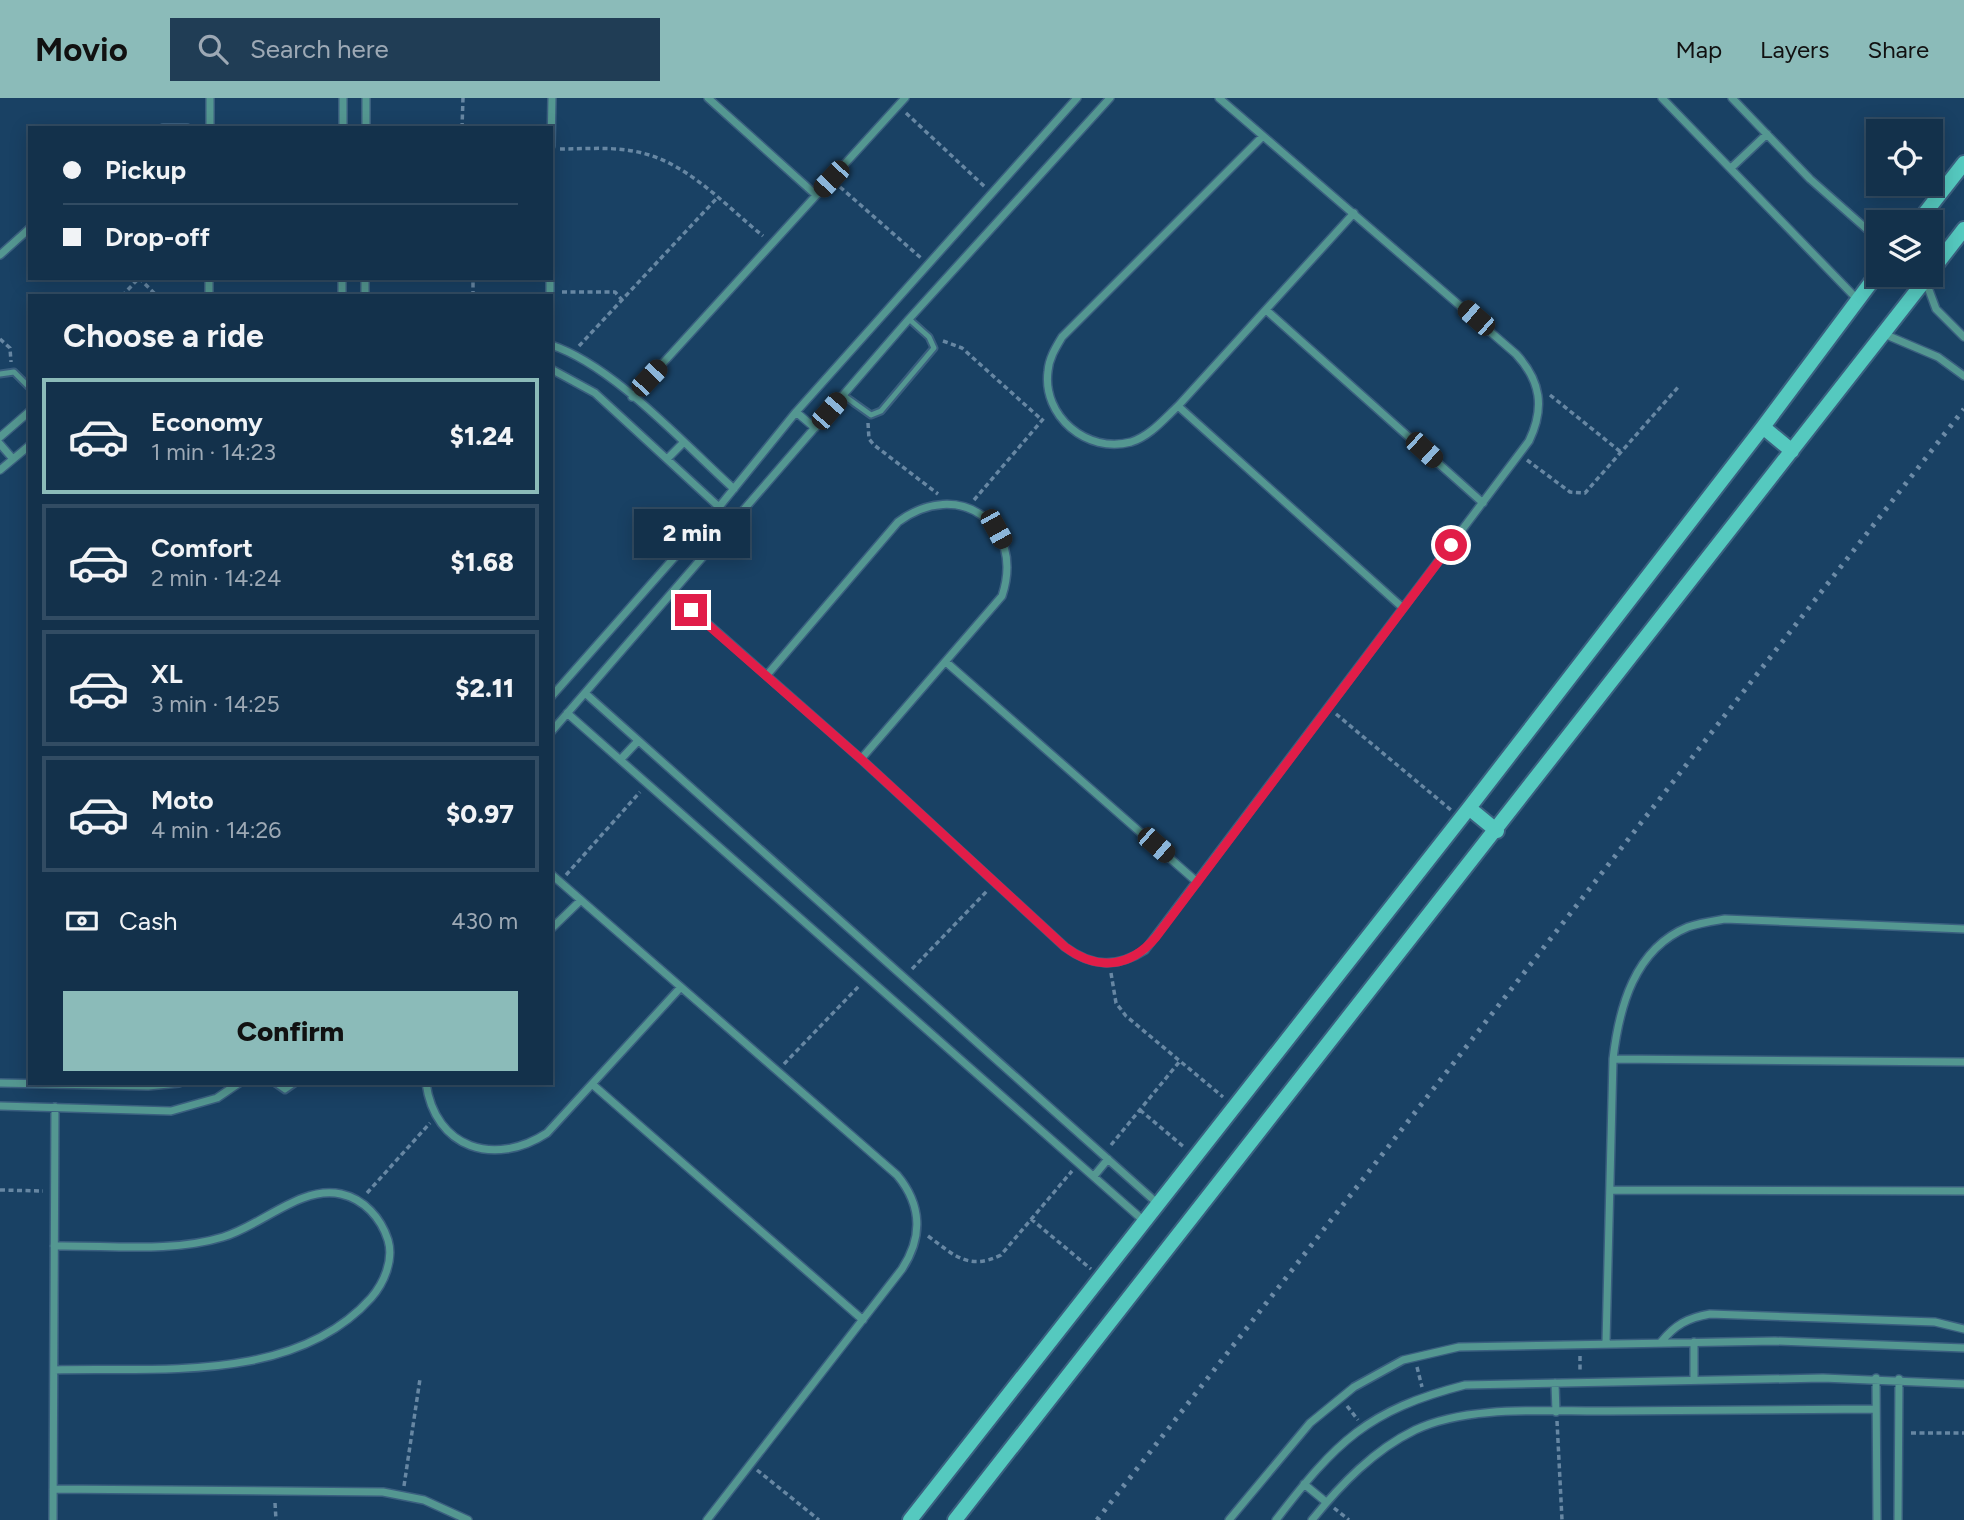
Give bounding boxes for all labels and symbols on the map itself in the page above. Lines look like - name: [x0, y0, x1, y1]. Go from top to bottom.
- car: [809, 156, 854, 202]
- car: [1454, 296, 1499, 340]
- car: [627, 355, 672, 401]
- car: [808, 388, 851, 434]
- car: [1402, 428, 1447, 472]
- car: [977, 506, 1016, 552]
- callout: 2 min: [633, 508, 749, 558]
- route start: [1435, 529, 1467, 561]
- route end: [675, 594, 707, 626]
- car: [1134, 823, 1179, 867]

